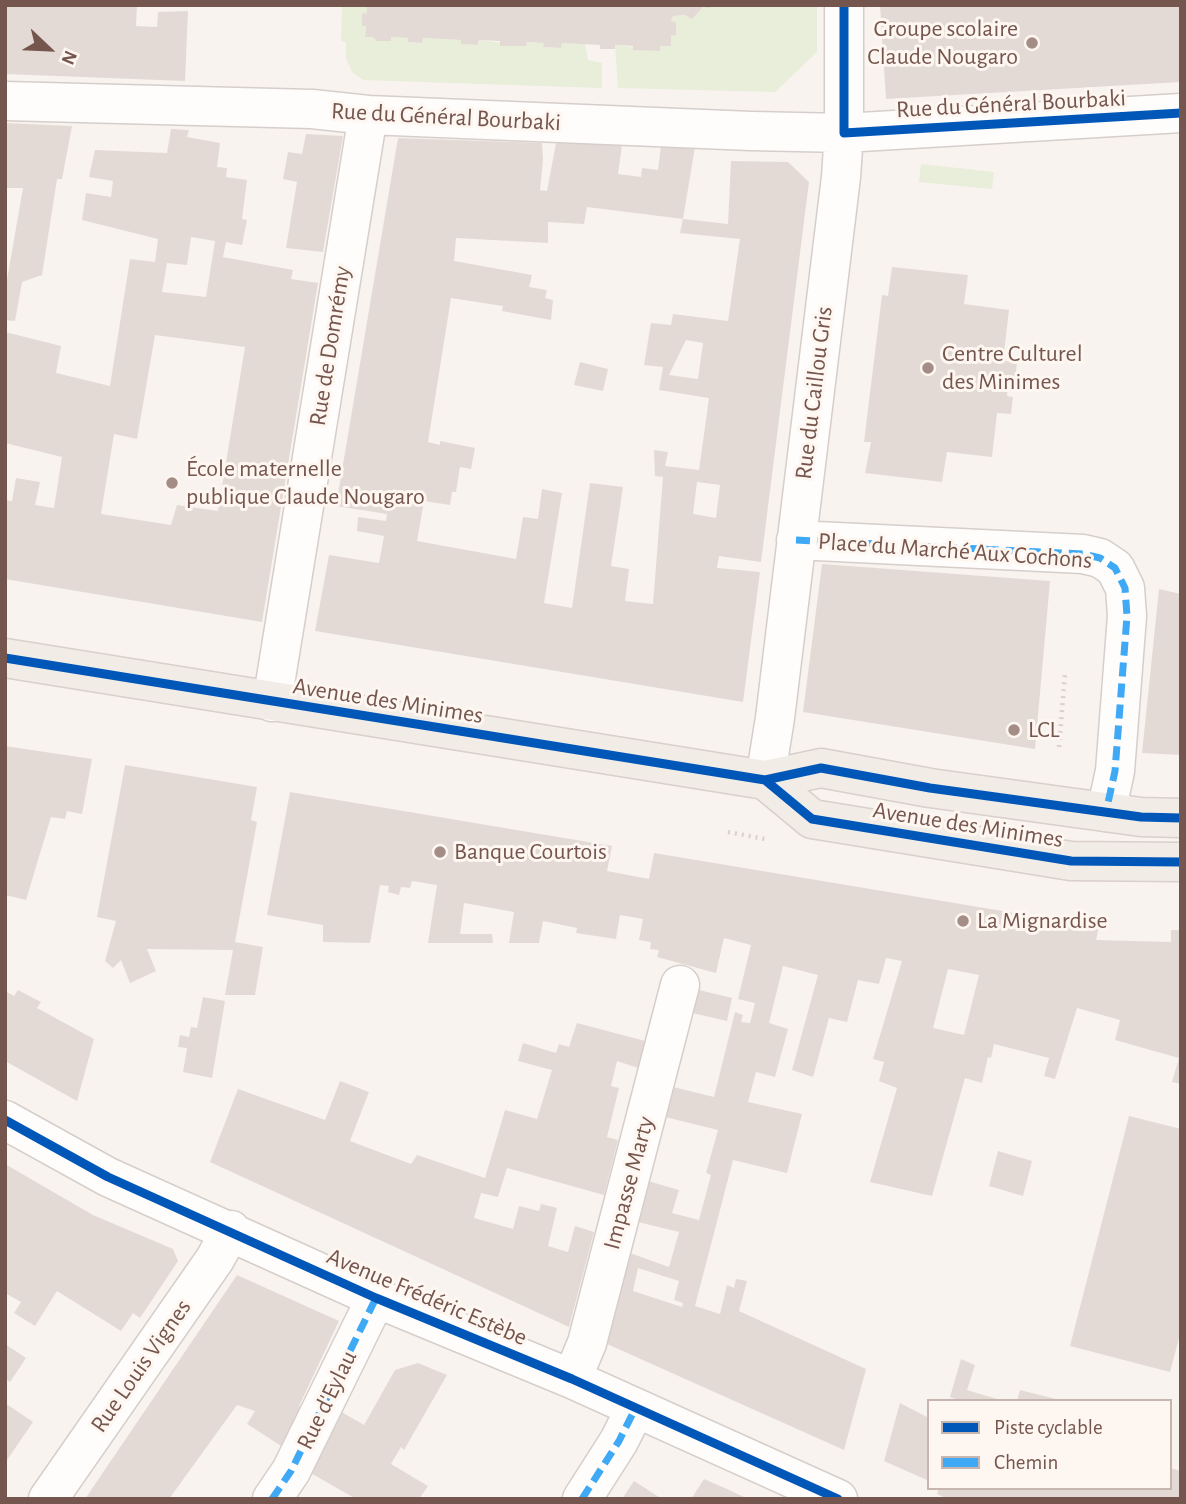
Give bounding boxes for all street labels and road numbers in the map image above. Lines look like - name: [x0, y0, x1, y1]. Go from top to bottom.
- street label: Rue du Général Bourbaki: [895, 84, 1127, 124]
- street label: Rue du Général Bourbaki: [330, 97, 562, 137]
- street label: Rue de Domrémy: [303, 264, 357, 428]
- street label: Rue du Caillou Gris: [789, 305, 839, 481]
- street label: Place du Marché Aux Cochons: [817, 527, 1093, 575]
- street label: Avenue des Minimes: [291, 672, 485, 730]
- street label: Avenue des Minimes: [871, 796, 1065, 854]
- street label: Impasse Marty: [597, 1113, 661, 1253]
- street label: Avenue Frédéric Estèbe: [323, 1242, 531, 1352]
- street label: Rue Louis Vignes: [85, 1294, 197, 1438]
- street label: Rue d'Eylau: [291, 1346, 363, 1454]

